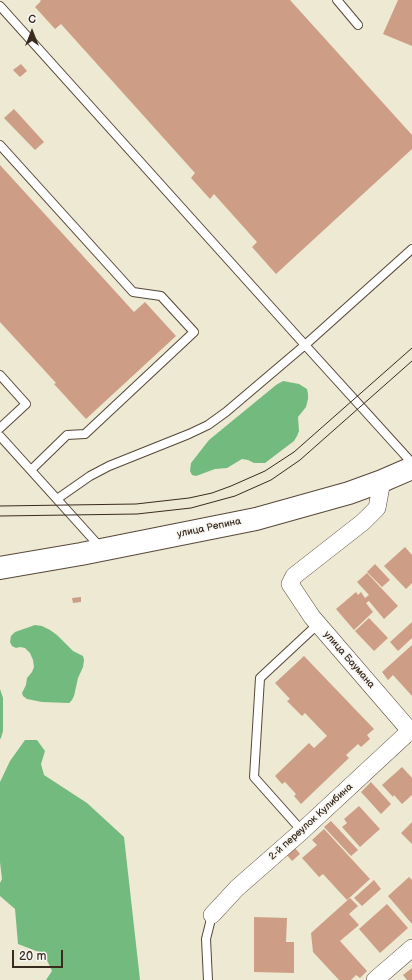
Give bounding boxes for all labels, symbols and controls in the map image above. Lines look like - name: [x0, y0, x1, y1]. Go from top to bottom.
- north arrow: [12, 12, 52, 52]
- text: С: [28, 13, 36, 26]
- street label: улица Репина: [176, 515, 242, 541]
- street label: улица Баумана: [321, 629, 377, 691]
- street label: 2-й переулок Кулибина: [266, 781, 356, 863]
- scale bar: [14, 942, 65, 968]
- text: 20 m: [19, 949, 46, 964]

